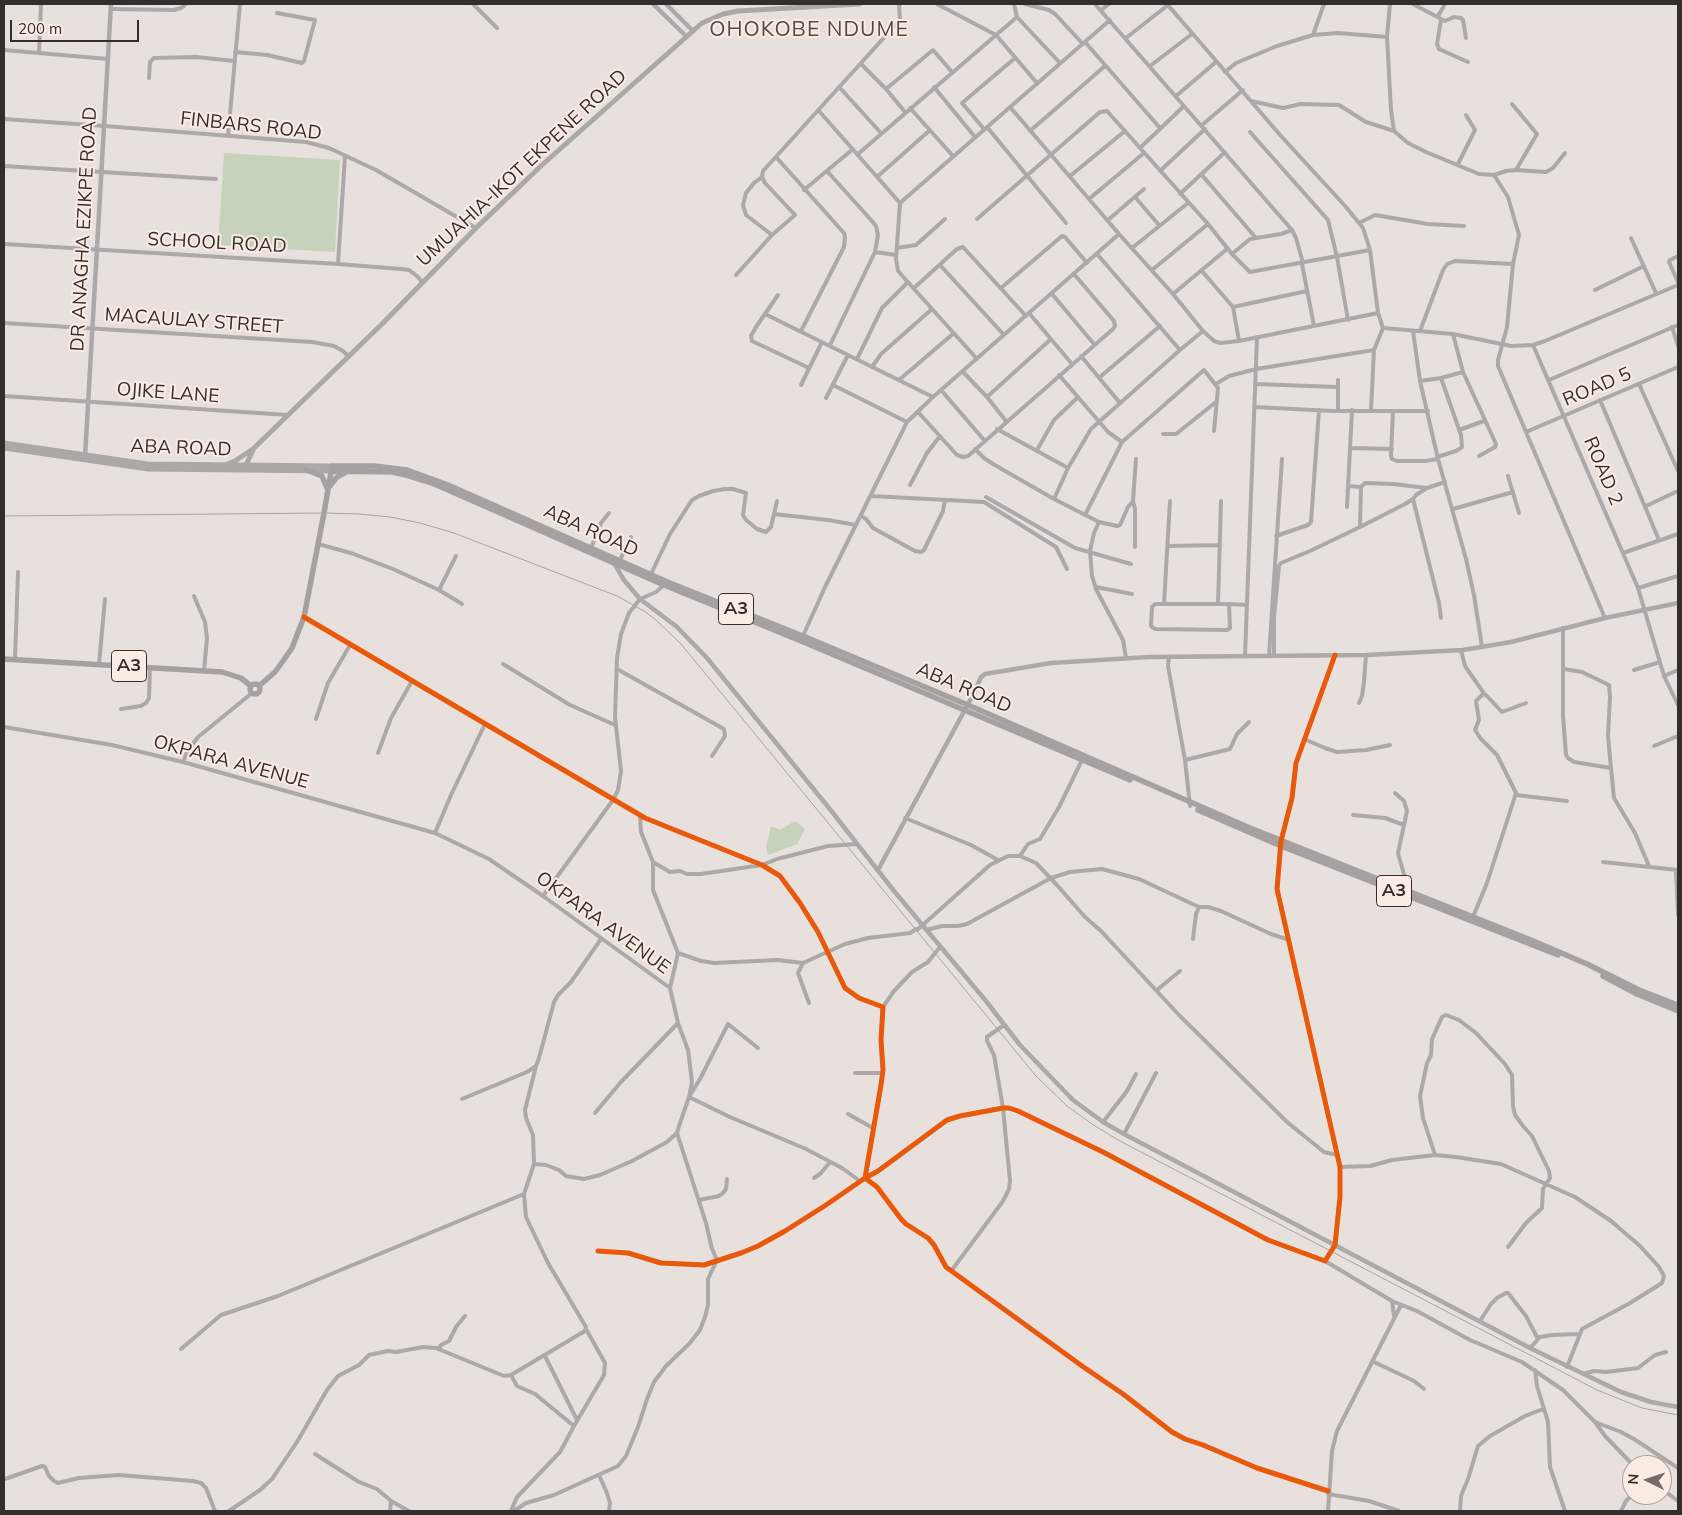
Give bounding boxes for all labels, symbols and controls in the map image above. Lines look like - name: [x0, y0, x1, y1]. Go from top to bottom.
- scale bar: [12, 10, 141, 42]
- district label: OHOKOBE NDUME: [708, 17, 910, 43]
- text: 200 m: [18, 19, 62, 38]
- street label: UMUAHIA-IKOT EKPENE ROAD: [412, 65, 632, 271]
- street label: DR ANAGHA EZIKPE ROAD: [66, 106, 102, 352]
- street label: FINBARS ROAD: [179, 107, 323, 145]
- street label: SCHOOL ROAD: [147, 228, 287, 258]
- street label: MACAULAY STREET: [104, 303, 284, 339]
- street label: ROAD 5: [1559, 362, 1635, 412]
- street label: OJIKE LANE: [116, 378, 220, 408]
- street label: ROAD 2: [1578, 433, 1628, 509]
- street label: ABA ROAD: [130, 435, 232, 461]
- street label: ABA ROAD: [540, 500, 642, 562]
- road number: A3: [718, 594, 754, 624]
- road number: A3: [112, 650, 146, 681]
- street label: ABA ROAD: [913, 658, 1015, 718]
- street label: OKPARA AVENUE: [151, 730, 311, 794]
- street label: OKPARA AVENUE: [532, 867, 674, 979]
- road number: A3: [1376, 876, 1412, 906]
- north arrow: [1622, 1455, 1672, 1505]
- text: N: [1624, 1473, 1642, 1485]

